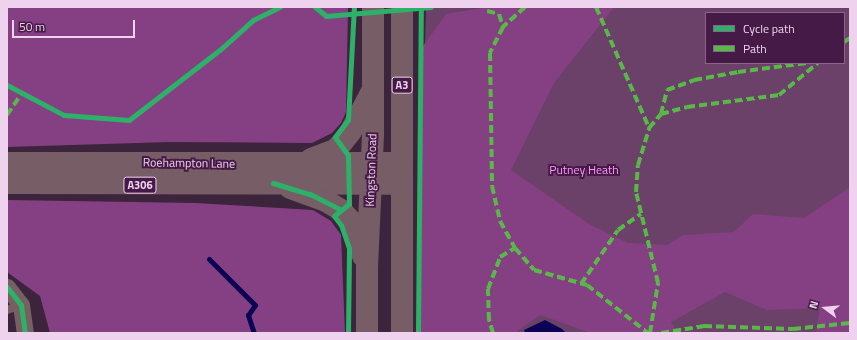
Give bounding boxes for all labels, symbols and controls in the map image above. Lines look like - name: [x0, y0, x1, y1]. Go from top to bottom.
- scale bar: [14, 12, 137, 38]
- legend: [705, 12, 845, 64]
- text: 50 m: [19, 17, 45, 36]
- text: Cycle path: [743, 19, 795, 38]
- text: Path: [743, 39, 767, 58]
- road number: A3: [391, 76, 413, 94]
- street label: Kingston Road: [363, 133, 379, 207]
- street label: Roehampton Lane: [143, 155, 235, 171]
- park label: Putney Heath: [549, 163, 619, 177]
- road number: A306: [123, 176, 157, 194]
- north arrow: [805, 288, 845, 328]
- text: N: [805, 299, 822, 311]

